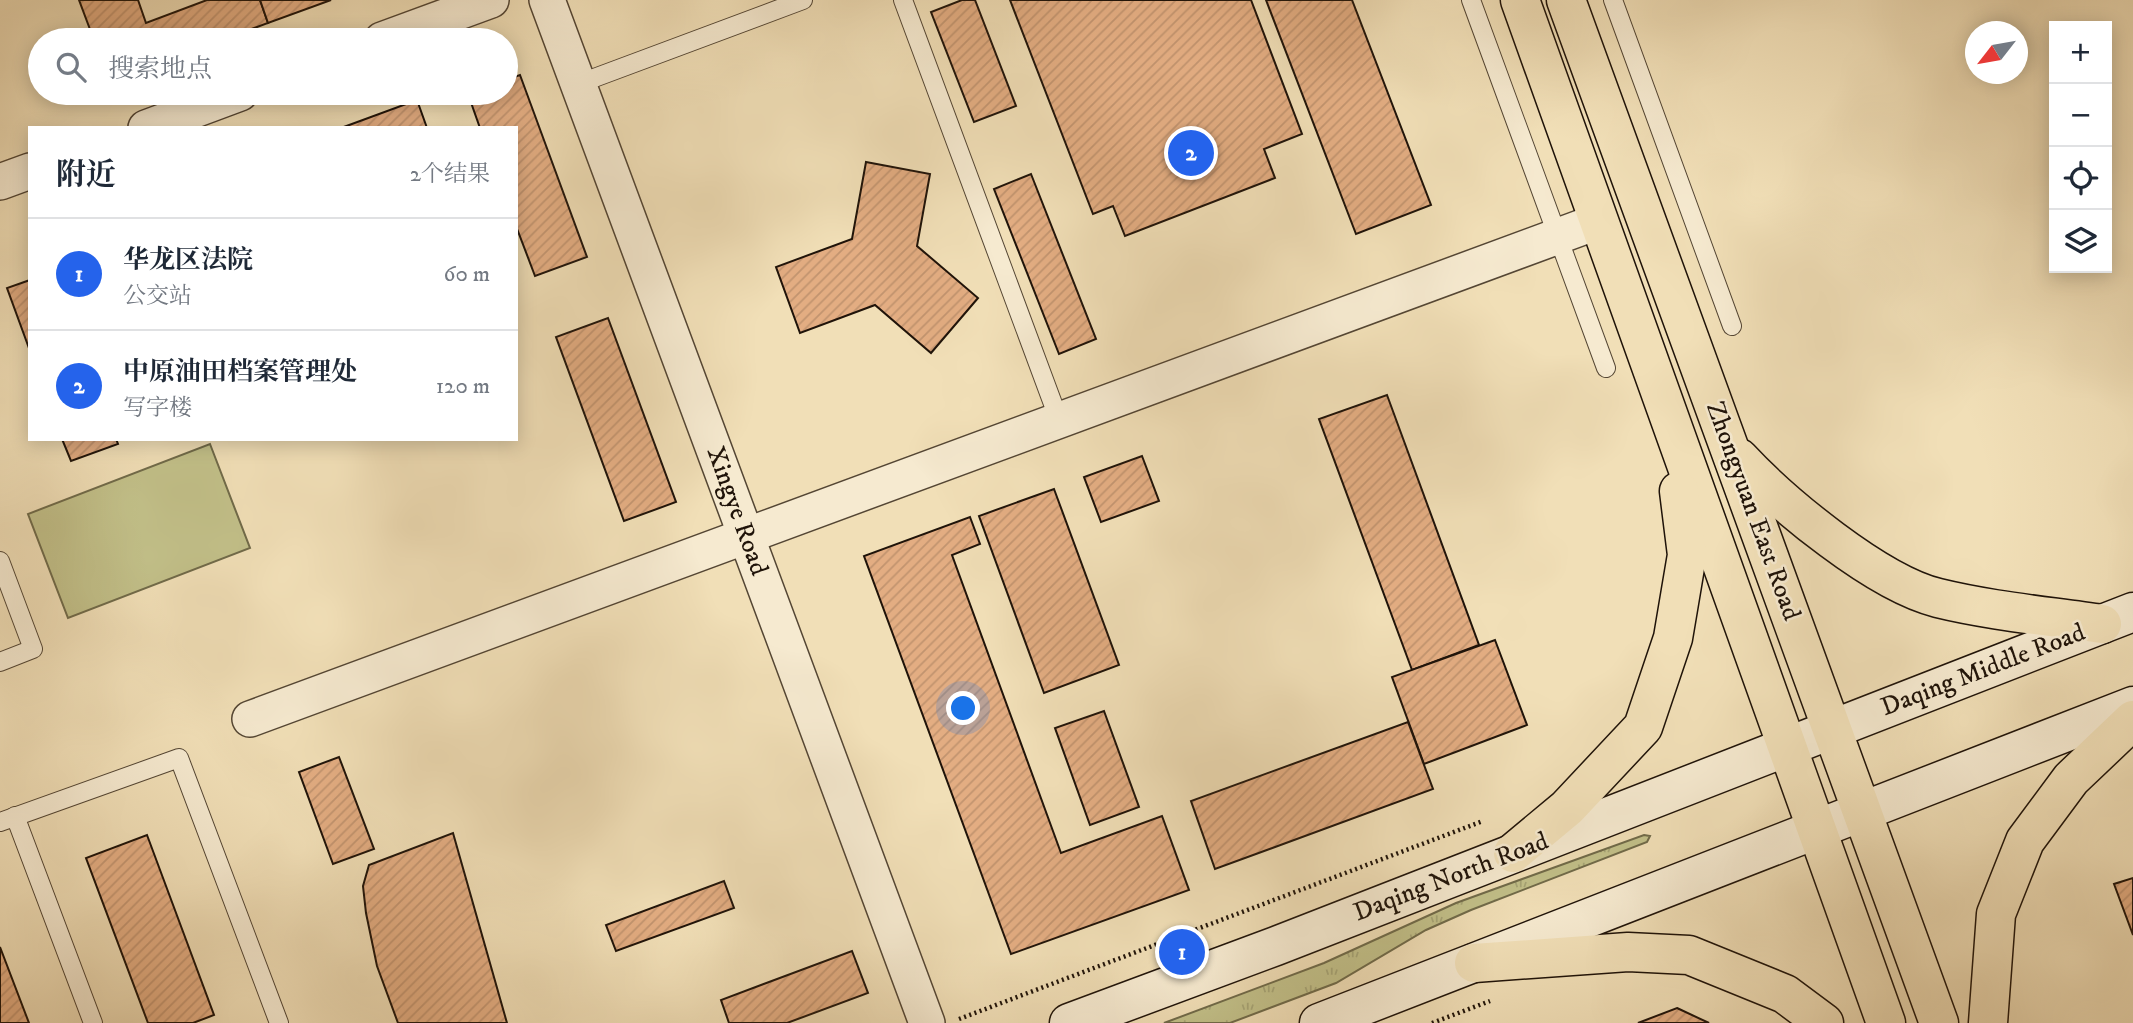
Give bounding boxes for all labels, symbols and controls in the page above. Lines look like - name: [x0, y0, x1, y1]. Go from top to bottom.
- north arrow: [1965, 21, 2028, 84]
- map controls: [2049, 21, 2112, 273]
- button: +: [2049, 21, 2112, 84]
- search box: [28, 28, 518, 105]
- icon: search: [52, 48, 90, 86]
- text: 搜索地点: [108, 53, 212, 86]
- button: −: [2049, 84, 2112, 147]
- pin: 2: [1168, 127, 1214, 179]
- button: locate: [2049, 147, 2112, 210]
- text: 附近: [56, 157, 116, 194]
- text: 2个结果: [410, 160, 490, 189]
- button: layers: [2049, 210, 2112, 273]
- text: 华龙区法院: [123, 244, 253, 277]
- text: 1: [75, 260, 83, 289]
- text: 60 m: [443, 260, 490, 289]
- text: 公交站: [123, 282, 192, 311]
- text: 中原油田档案管理处: [123, 356, 357, 389]
- text: 2: [73, 372, 85, 401]
- text: 120 m: [436, 372, 490, 401]
- text: 写字楼: [123, 394, 192, 423]
- street label: Zhongyuan East Road: [1698, 397, 1808, 625]
- street label: Xingye Road: [698, 442, 776, 580]
- street label: Daqing Middle Road: [1876, 616, 2090, 724]
- your location: [946, 691, 980, 725]
- street label: Daqing North Road: [1349, 825, 1553, 929]
- pin: 1: [1159, 926, 1205, 978]

